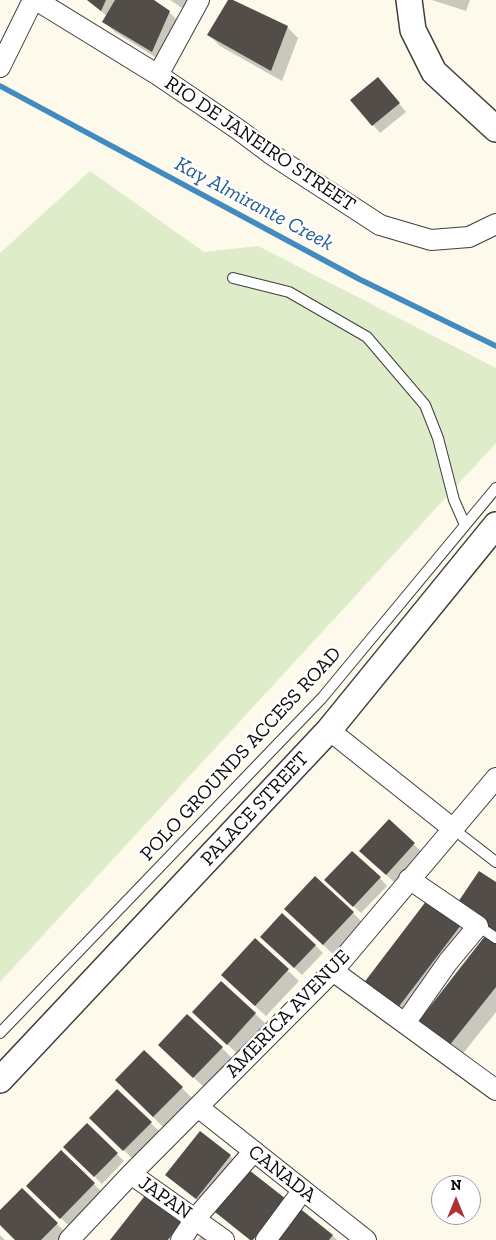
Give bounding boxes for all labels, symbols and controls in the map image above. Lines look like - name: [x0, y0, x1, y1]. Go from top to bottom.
- street label: RIO DE JANEIRO STREET: [160, 71, 360, 217]
- water label: Kay Almirante Creek: [171, 152, 337, 256]
- street label: POLO GROUNDS ACCESS ROAD: [135, 642, 347, 866]
- street label: PALACE STREET: [196, 747, 314, 871]
- street label: AMERICA AVENUE: [221, 945, 355, 1083]
- street label: CANADA: [243, 1140, 321, 1208]
- street label: JAPAN: [134, 1171, 196, 1225]
- north arrow: [431, 1175, 481, 1225]
- text: N: [451, 1177, 461, 1194]

